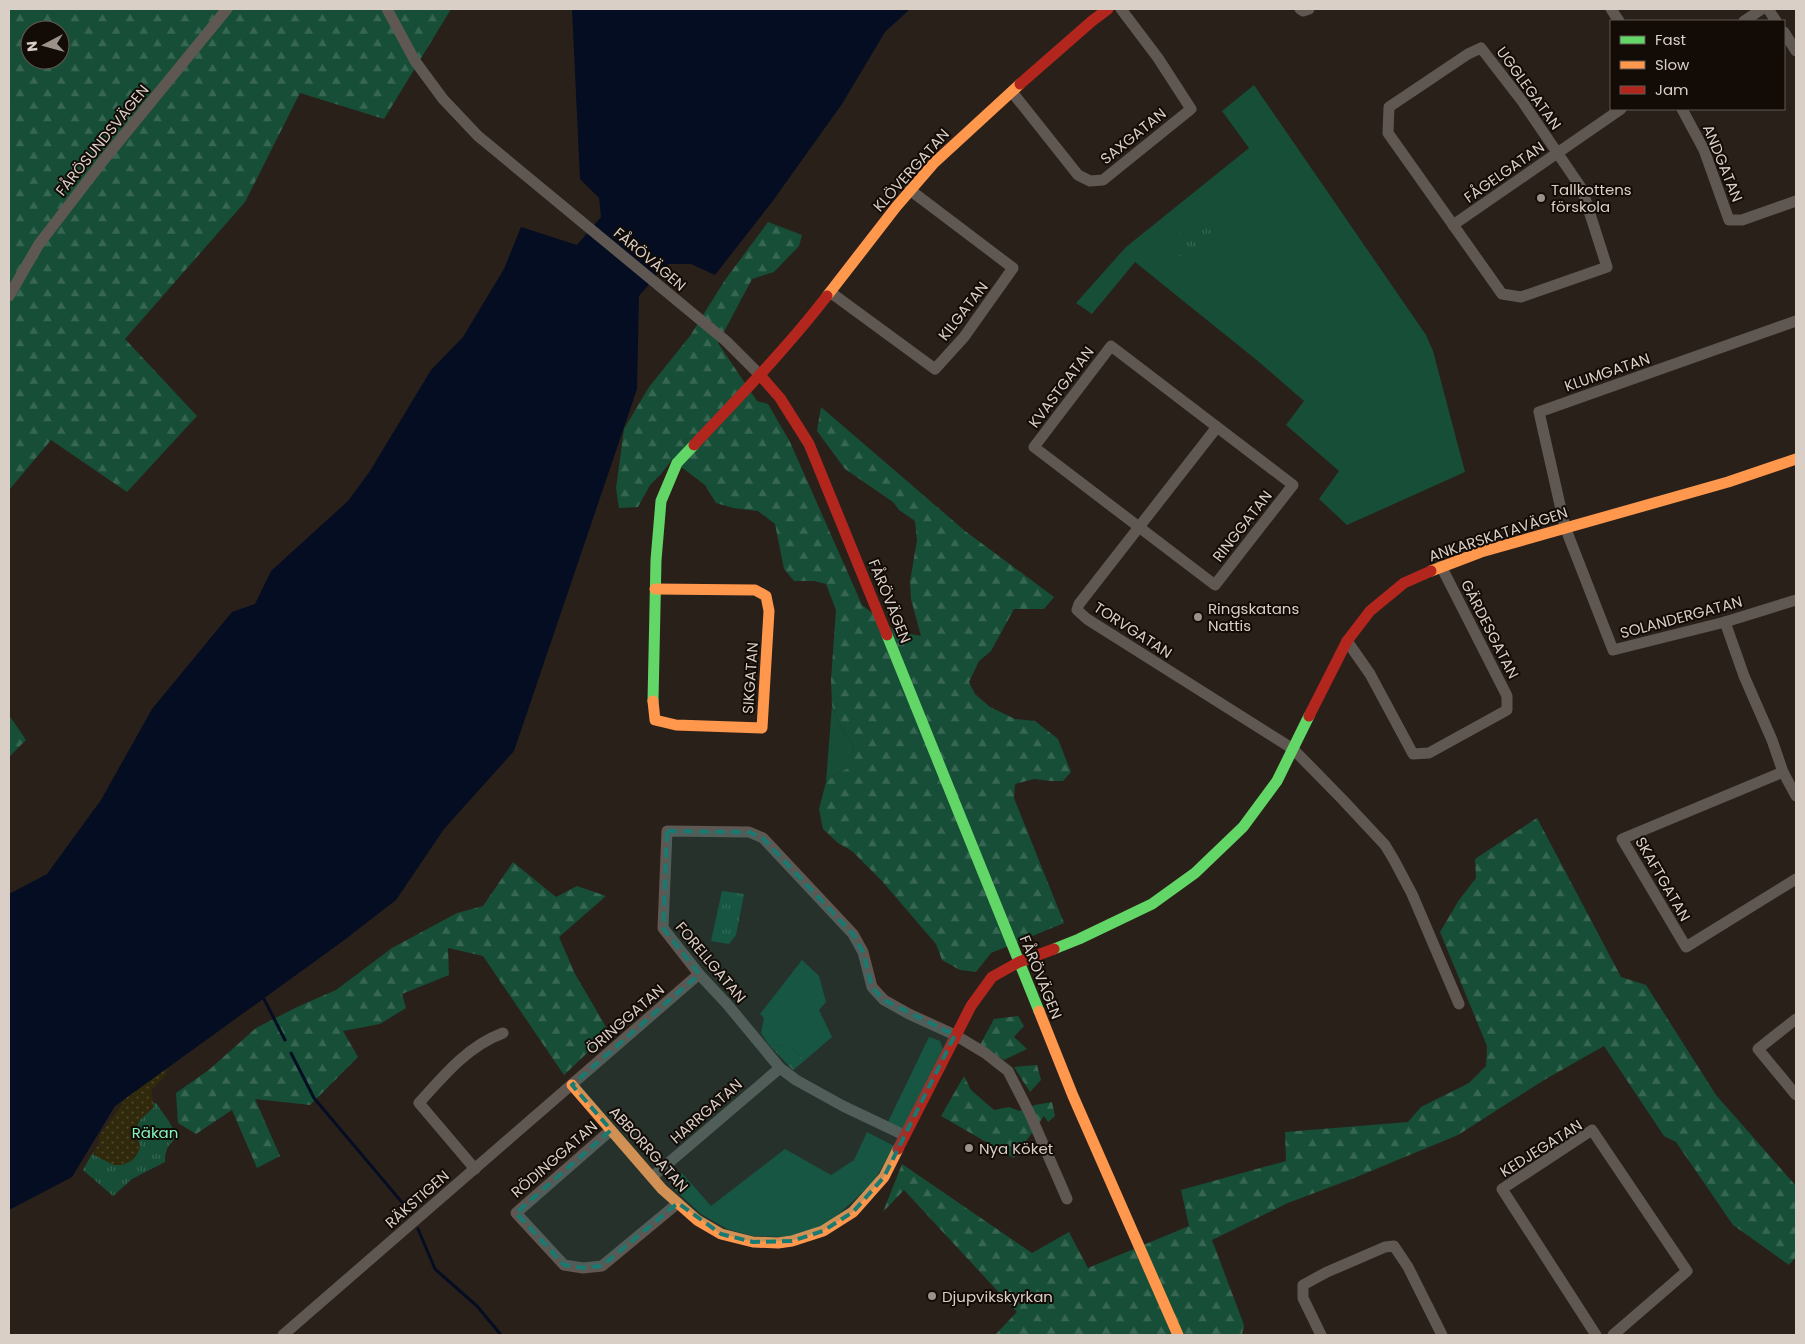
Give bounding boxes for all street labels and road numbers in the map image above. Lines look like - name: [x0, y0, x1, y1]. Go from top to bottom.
- street label: UGGLEGATAN: [1492, 42, 1566, 134]
- street label: FÅRÖSUNDSVÄGEN: [51, 80, 153, 200]
- street label: SAXGATAN: [1096, 103, 1170, 169]
- street label: ANDGATAN: [1698, 121, 1748, 205]
- street label: KLÖVERGATAN: [868, 124, 954, 216]
- street label: FÅGELGATAN: [1459, 136, 1549, 208]
- street label: FÅRÖVÄGEN: [609, 222, 691, 296]
- street label: KILGATAN: [933, 277, 993, 345]
- street label: KVASTGATAN: [1024, 342, 1098, 432]
- street label: KLUMGATAN: [1561, 348, 1653, 396]
- street label: RINGGATAN: [1207, 486, 1277, 566]
- street label: ANKARSKATAVÄGEN: [1426, 502, 1570, 566]
- street label: FÅRÖVÄGEN: [864, 556, 916, 646]
- street label: GÄRDESGATAN: [1456, 576, 1524, 682]
- street label: SOLANDERGATAN: [1618, 591, 1744, 643]
- street label: TORVGATAN: [1090, 597, 1176, 663]
- street label: SIKGATAN: [737, 641, 763, 715]
- street label: SKAFTGATAN: [1630, 833, 1696, 925]
- street label: FORELLGATAN: [671, 917, 751, 1007]
- street label: FÅRÖVÄGEN: [1015, 932, 1067, 1022]
- street label: ÖRINGGATAN: [581, 979, 669, 1059]
- street label: HARRGATAN: [665, 1074, 747, 1148]
- street label: ABBORRGATAN: [605, 1101, 693, 1197]
- street label: KEDJEGATAN: [1496, 1114, 1586, 1182]
- street label: RÖDINGGATAN: [506, 1116, 602, 1202]
- street label: RÄKSTIGEN: [380, 1165, 454, 1233]

